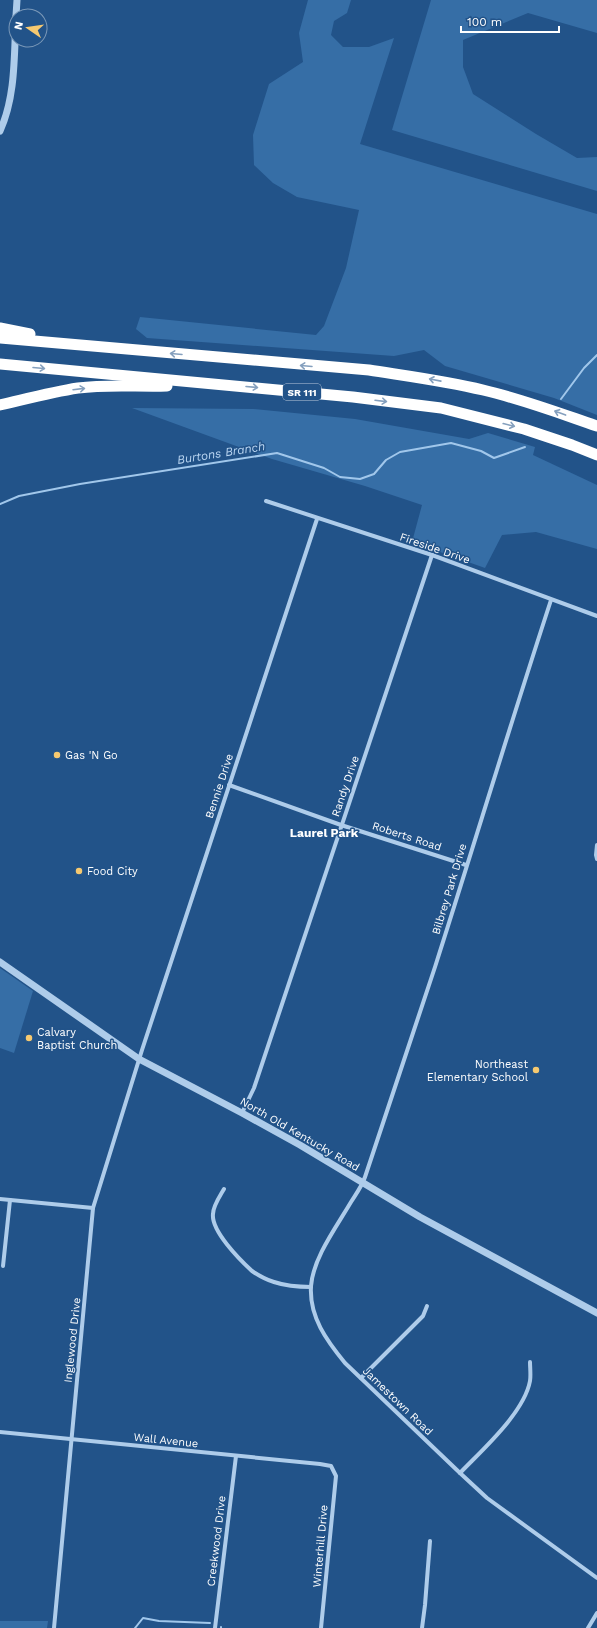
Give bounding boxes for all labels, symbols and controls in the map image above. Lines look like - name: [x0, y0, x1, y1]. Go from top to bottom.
- north arrow: [8, 8, 48, 48]
- scale bar: [461, 8, 559, 34]
- text: 100 m: [467, 15, 502, 29]
- text: N: [11, 20, 26, 31]
- one-way arrow: [170, 350, 183, 358]
- one-way arrow: [300, 362, 313, 369]
- one-way arrow: [32, 364, 45, 372]
- one-way arrow: [428, 376, 441, 384]
- one-way arrow: [245, 384, 258, 391]
- road number: SR 111: [283, 384, 321, 400]
- one-way arrow: [72, 385, 85, 392]
- one-way arrow: [374, 397, 387, 404]
- one-way arrow: [554, 409, 567, 416]
- one-way arrow: [502, 422, 515, 429]
- water label: Burtons Branch: [176, 439, 266, 467]
- street label: Fireside Drive: [398, 530, 472, 567]
- place label: Gas 'N Go: [65, 749, 118, 762]
- marker: Gas 'N Go: [52, 750, 62, 760]
- street label: Bennie Drive: [203, 752, 236, 820]
- street label: Randy Drive: [329, 754, 362, 818]
- street label: Roberts Road: [371, 819, 443, 854]
- district label: Laurel Park: [290, 826, 359, 840]
- street label: Bilbrey Park Drive: [429, 842, 470, 936]
- place label: Food City: [87, 865, 138, 878]
- marker: Food City: [74, 866, 84, 876]
- place label: Calvary Baptist Church: [37, 1026, 117, 1052]
- marker: Calvary Baptist Church: [24, 1033, 34, 1043]
- place label: Northeast Elementary School: [427, 1058, 529, 1084]
- marker: Northeast Elementary School: [531, 1065, 541, 1075]
- street label: North Old Kentucky Road: [238, 1095, 362, 1174]
- street label: Inglewood Drive: [62, 1297, 83, 1383]
- street label: Jamestown Road: [360, 1365, 435, 1438]
- street label: Wall Avenue: [133, 1431, 199, 1450]
- street label: Creekwood Drive: [204, 1495, 228, 1587]
- street label: Winterhill Drive: [310, 1504, 331, 1588]

